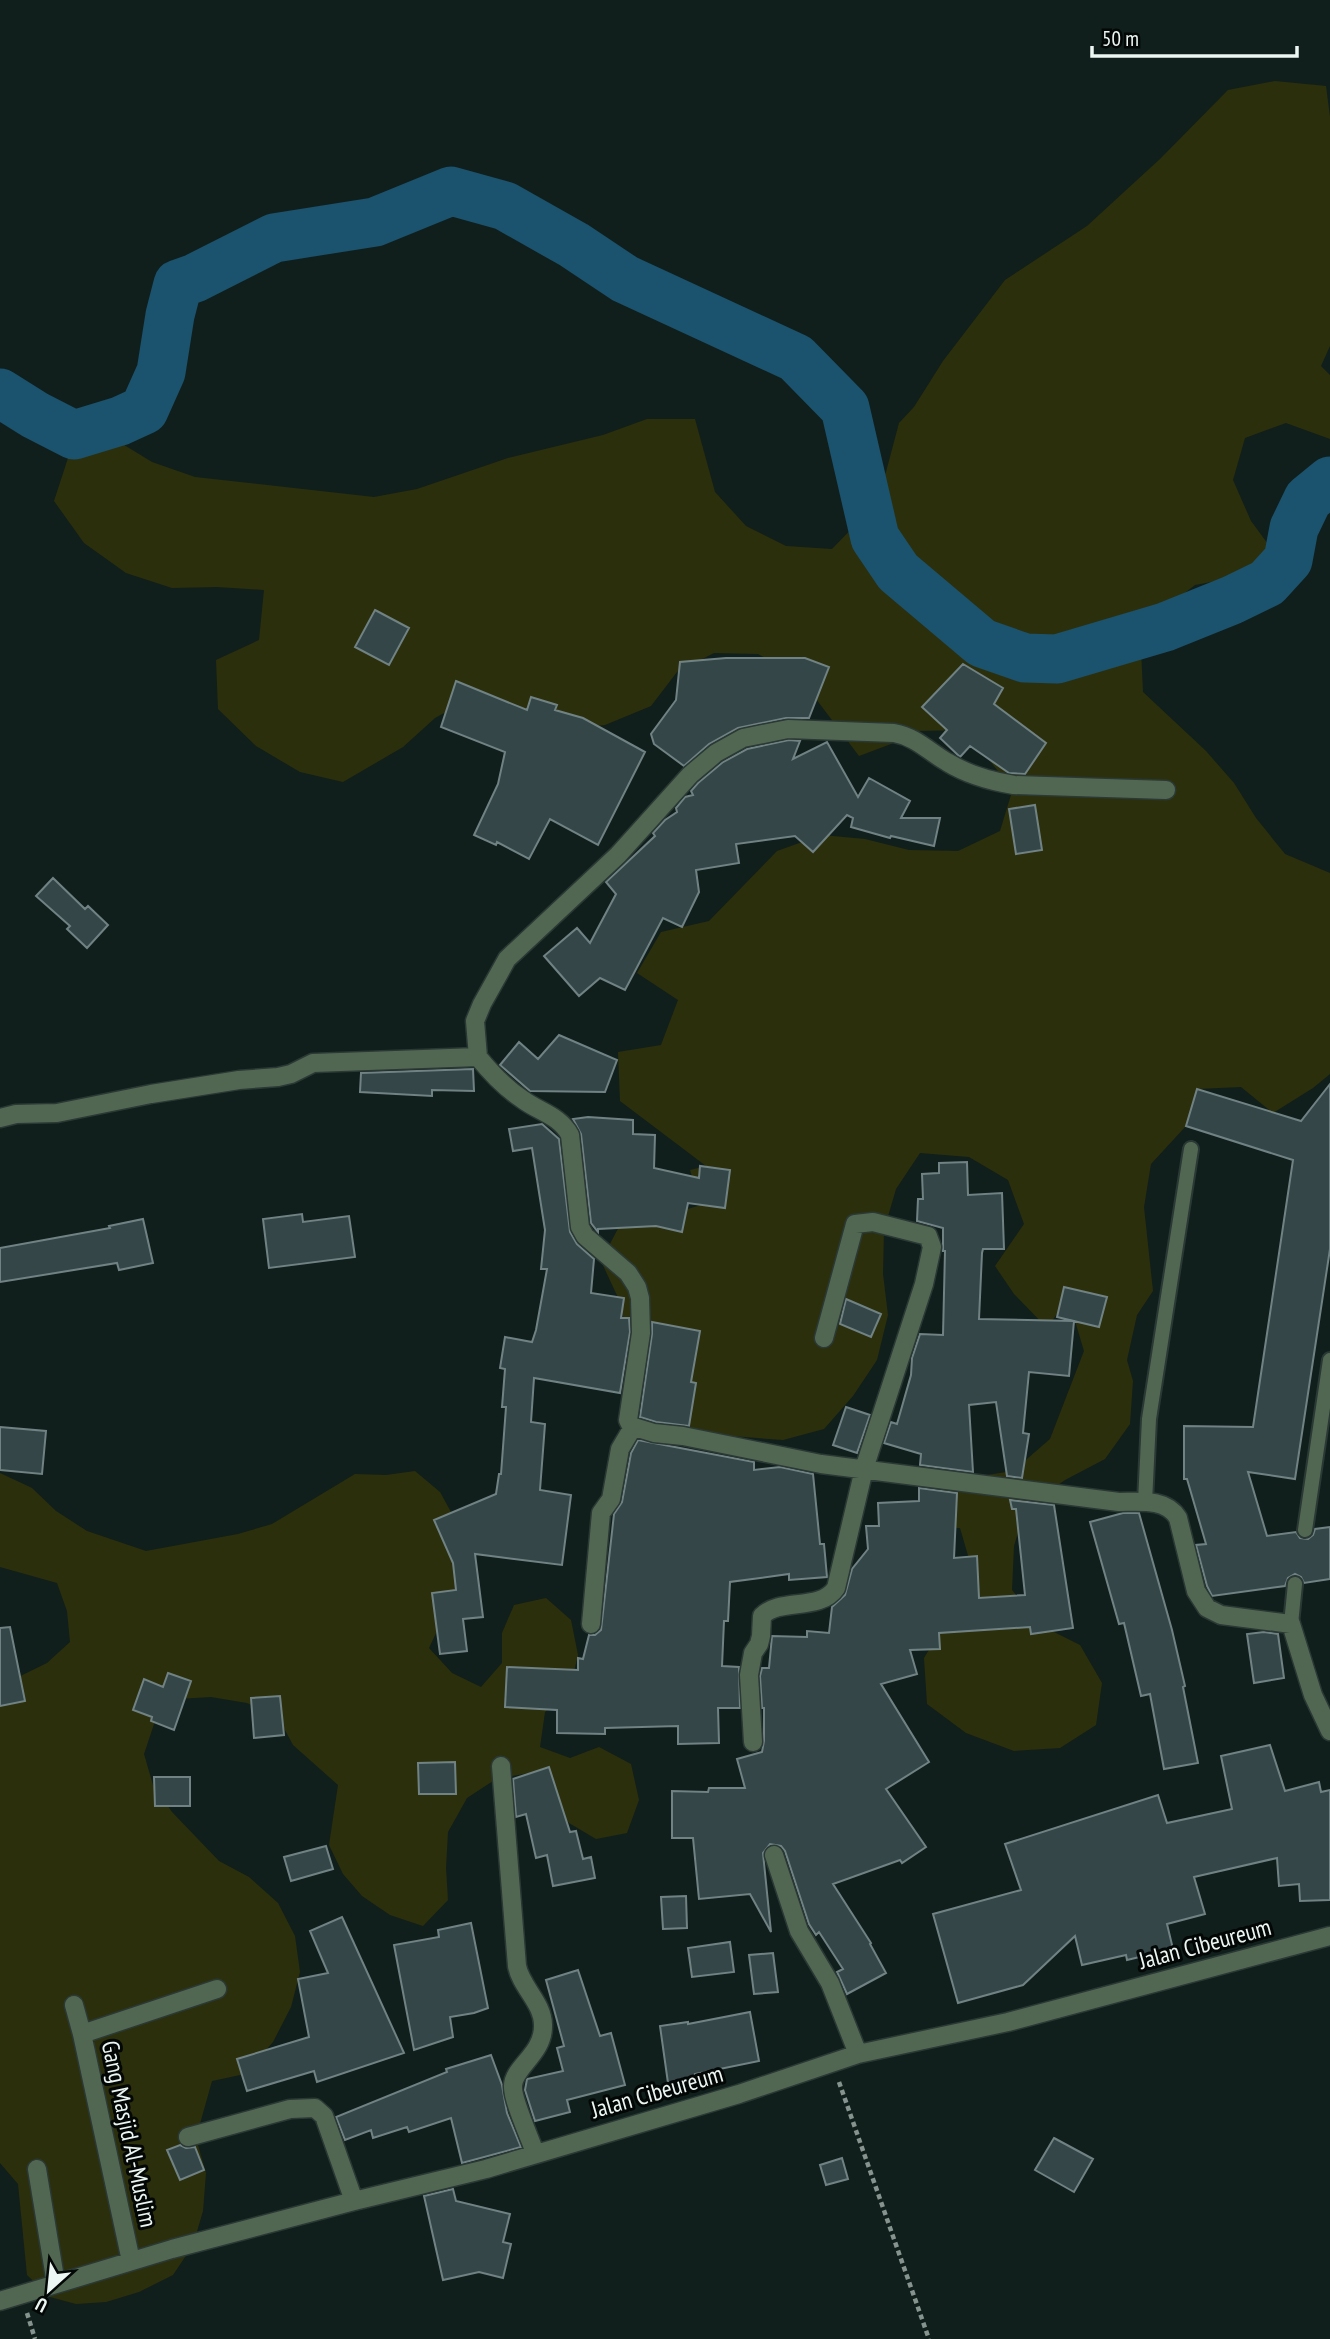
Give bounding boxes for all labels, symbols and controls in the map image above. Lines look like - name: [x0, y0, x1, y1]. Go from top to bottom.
- scale bar: [1092, 14, 1297, 58]
- text: 50 m: [1102, 25, 1139, 52]
- street label: Jalan Cibeureum: [1134, 1911, 1274, 1976]
- street label: Gang Masjid Al-Muslim: [95, 2038, 164, 2230]
- street label: Jalan Cibeureum: [586, 2058, 726, 2125]
- north arrow: [14, 2255, 84, 2325]
- text: U: [31, 2292, 51, 2318]

